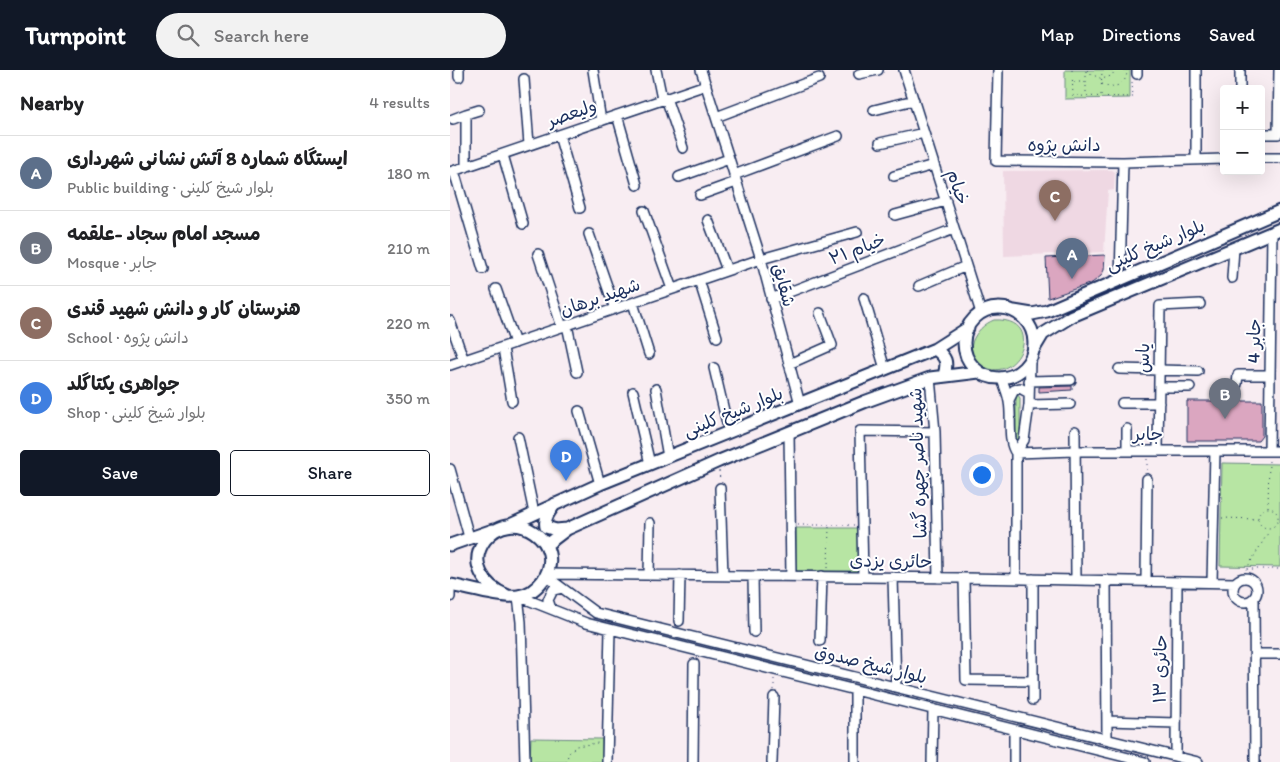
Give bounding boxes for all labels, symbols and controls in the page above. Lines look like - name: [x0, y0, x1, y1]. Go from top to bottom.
- search box: [156, 13, 506, 58]
- text: Turnpoint: [25, 21, 126, 50]
- icon: search: [174, 21, 202, 49]
- text: Search here: [214, 24, 309, 47]
- text: Map: [1041, 24, 1074, 46]
- text: Directions: [1102, 24, 1181, 46]
- text: Saved: [1209, 24, 1255, 46]
- map controls: [1220, 85, 1265, 175]
- button: +: [1220, 85, 1265, 130]
- text: Nearby: [20, 90, 84, 115]
- text: 4 results: [369, 93, 430, 112]
- street label: ولیعصر: [543, 94, 600, 132]
- button: −: [1220, 130, 1265, 175]
- street label: دانش پژوه: [1027, 134, 1101, 157]
- text: ایستگاه شماره 8 آتش نشانی شهرداری: [67, 147, 348, 170]
- text: A: [31, 164, 41, 183]
- text: 180 m: [387, 164, 430, 183]
- street label: خیام: [939, 167, 974, 208]
- text: Public building · بلوار شیخ کلینی: [67, 178, 274, 197]
- pin: C: [1039, 180, 1071, 221]
- street label: بلوار شیخ کلینی: [1102, 214, 1208, 277]
- text: مسجد امام سجاد -علقمه: [67, 222, 261, 245]
- street label: خیام ۲۱: [826, 228, 889, 273]
- pin: A: [1056, 238, 1088, 279]
- text: B: [31, 239, 41, 258]
- text: 210 m: [387, 239, 430, 258]
- text: Mosque · جابر: [67, 253, 157, 272]
- street label: شقایق: [768, 261, 800, 309]
- street label: شهید برهان: [557, 273, 643, 321]
- text: هنرستان کار و دانش شهید قندی: [67, 297, 301, 320]
- text: C: [31, 314, 41, 333]
- text: 220 m: [386, 314, 430, 333]
- street label: جابر 4: [1243, 318, 1265, 364]
- text: School · دانش پژوه: [67, 328, 189, 347]
- street label: یاس: [1132, 343, 1154, 373]
- text: جواهری یکتاگلد: [67, 372, 180, 395]
- pin: B: [1209, 378, 1241, 419]
- street label: بلوار شیخ کلینی: [680, 382, 787, 443]
- street label: شهید ناصر چهره گشا: [904, 387, 933, 539]
- text: D: [31, 389, 41, 408]
- text: 350 m: [386, 389, 430, 408]
- text: Shop · بلوار شیخ کلینی: [67, 403, 206, 422]
- street label: جابر: [1131, 423, 1163, 445]
- pin: D: [550, 440, 582, 481]
- button: Save: [20, 450, 220, 496]
- button: Share: [230, 450, 430, 496]
- your location: [969, 462, 995, 488]
- street label: حائری یزدی: [849, 549, 933, 573]
- street label: حائری ۱۳: [1148, 634, 1172, 704]
- street label: بلوار شیخ صدوق: [812, 639, 929, 690]

